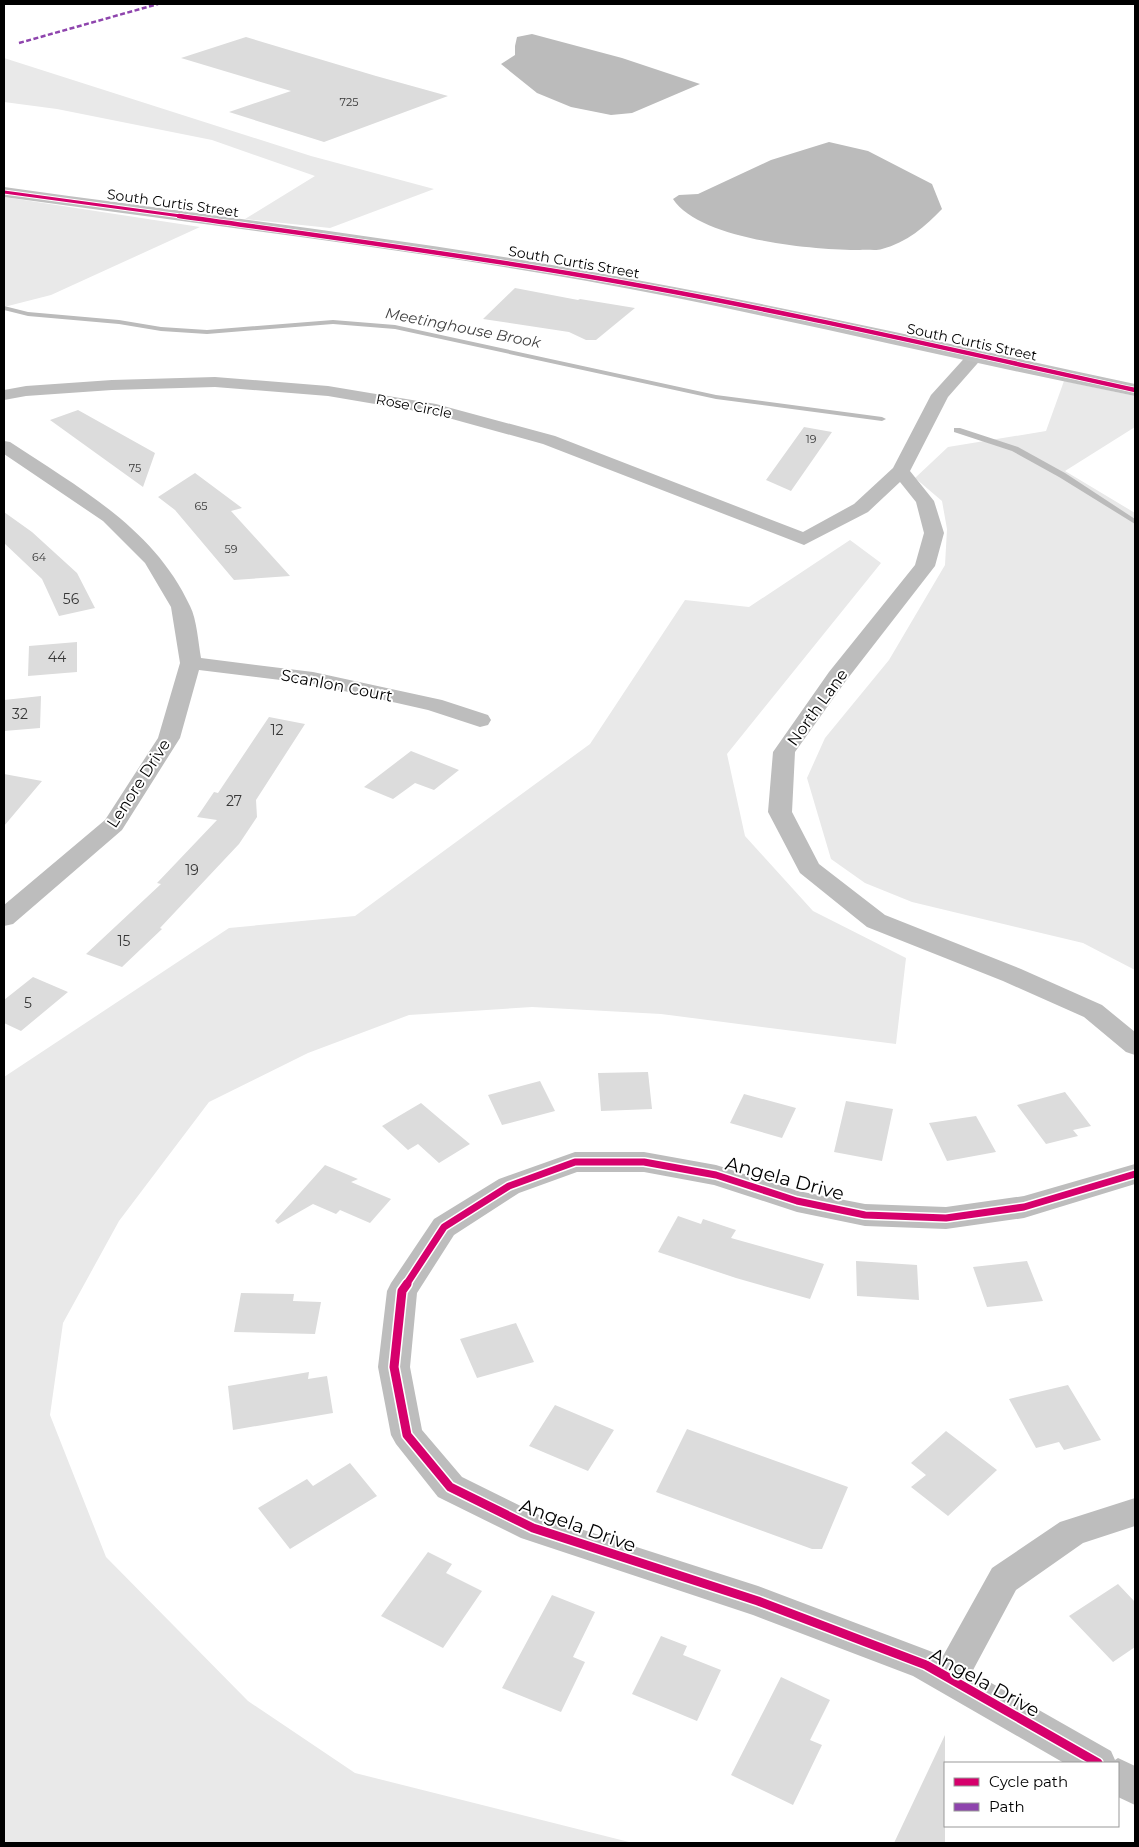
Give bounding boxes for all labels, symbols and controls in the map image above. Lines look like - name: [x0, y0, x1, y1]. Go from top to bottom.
- house number: 725: [340, 95, 358, 109]
- street label: South Curtis Street: [106, 185, 240, 221]
- street label: South Curtis Street: [507, 242, 641, 282]
- water label: Meetinghouse Brook: [384, 303, 543, 352]
- street label: South Curtis Street: [905, 319, 1039, 365]
- street label: Rose Circle: [374, 390, 454, 422]
- house number: 19: [806, 432, 817, 446]
- house number: 75: [129, 461, 141, 475]
- house number: 65: [195, 499, 207, 513]
- house number: 59: [225, 542, 238, 556]
- house number: 64: [32, 550, 47, 564]
- house number: 56: [63, 590, 80, 608]
- house number: 44: [48, 648, 67, 666]
- street label: Scanlon Court: [279, 665, 395, 706]
- street label: North Lane: [783, 665, 852, 750]
- house number: 32: [12, 705, 28, 723]
- house number: 12: [270, 721, 284, 739]
- street label: Lenore Drive: [103, 735, 174, 831]
- house number: 27: [226, 792, 242, 810]
- house number: 19: [185, 861, 199, 879]
- house number: 15: [118, 932, 131, 950]
- house number: 5: [24, 994, 32, 1012]
- street label: Angela Drive: [723, 1152, 847, 1205]
- street label: Angela Drive: [517, 1494, 639, 1557]
- street label: Angela Drive: [926, 1643, 1044, 1722]
- legend: [944, 1762, 1119, 1827]
- text: Cycle path: [989, 1772, 1068, 1791]
- text: Path: [989, 1797, 1025, 1816]

